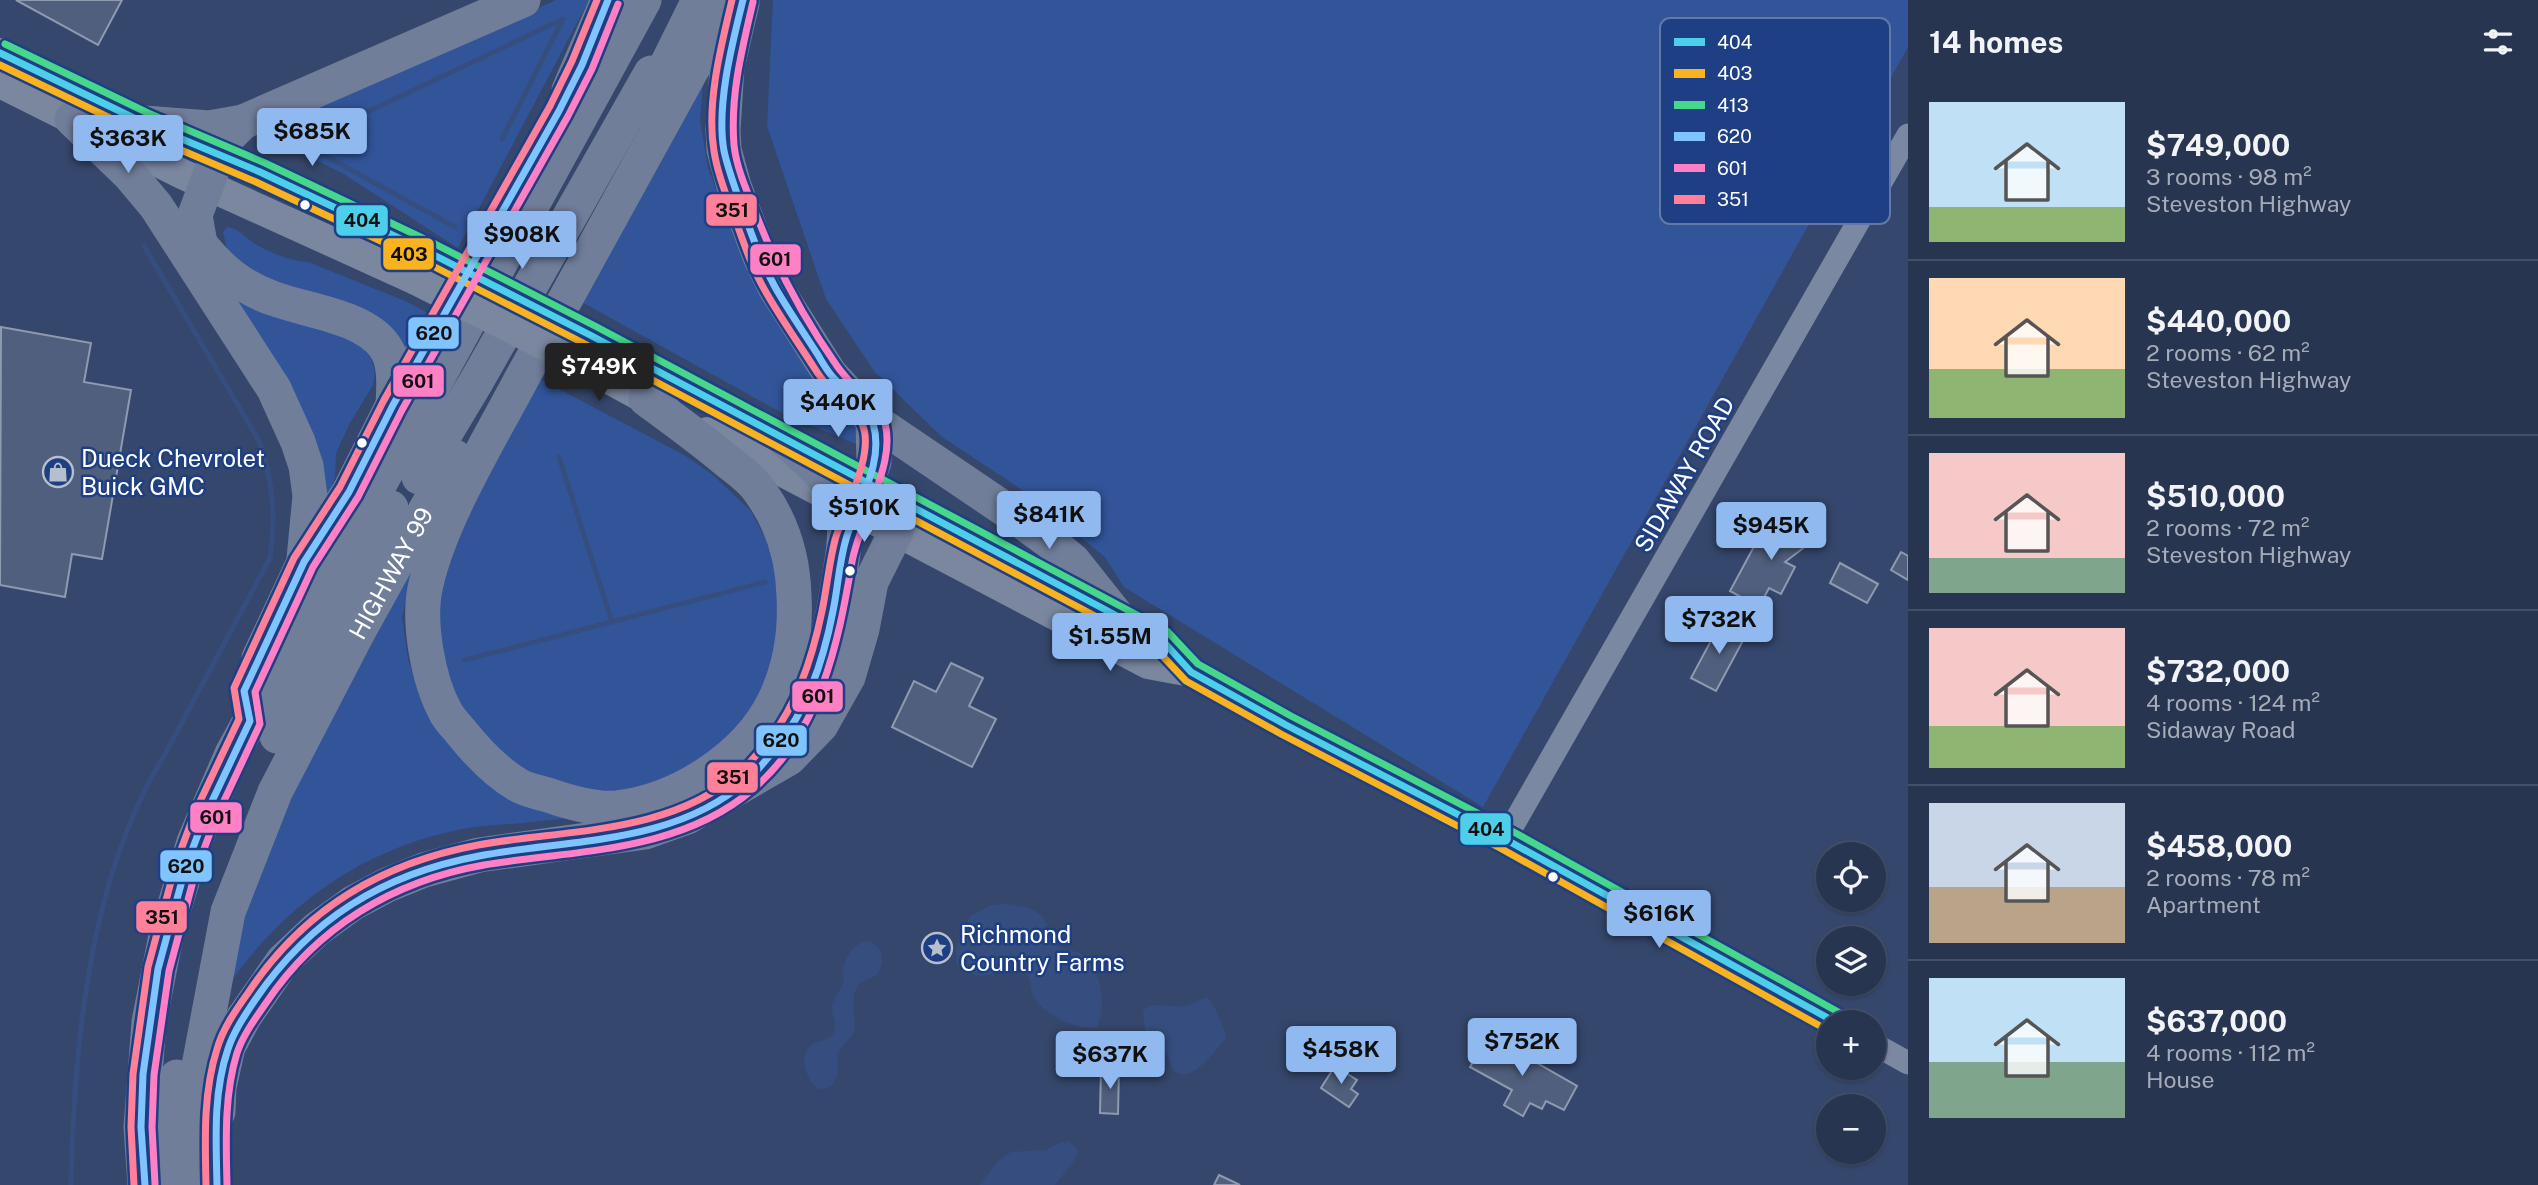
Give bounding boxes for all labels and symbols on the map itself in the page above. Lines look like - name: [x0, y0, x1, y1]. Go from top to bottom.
- legend: [1660, 18, 1890, 224]
- text: 404: [1717, 31, 1753, 53]
- text: 403: [1717, 62, 1752, 84]
- text: 413: [1717, 94, 1749, 116]
- pin: $685K: [263, 108, 361, 168]
- pin: $363K: [79, 116, 177, 175]
- text: 620: [1717, 125, 1752, 147]
- text: 601: [1717, 157, 1748, 179]
- text: 351: [1717, 188, 1749, 210]
- line badge: 351: [705, 193, 758, 227]
- unlabelled marker: [298, 198, 312, 212]
- text: 351: [715, 199, 749, 221]
- line badge: 404: [335, 204, 389, 237]
- text: 404: [343, 209, 381, 231]
- pin: $908K: [473, 212, 571, 271]
- line badge: 403: [382, 237, 435, 271]
- text: 403: [390, 243, 428, 265]
- line badge: 601: [749, 243, 802, 276]
- text: 601: [759, 248, 791, 270]
- line badge: 620: [407, 316, 460, 350]
- text: 620: [416, 322, 452, 344]
- pin: $749K: [550, 344, 648, 403]
- line badge: 601: [392, 364, 445, 398]
- text: 601: [402, 370, 434, 392]
- pin: $440K: [789, 380, 887, 439]
- street label: SIDAWAY ROAD: [1628, 391, 1740, 557]
- unlabelled marker: [355, 436, 369, 450]
- place label: Dueck Chevrolet Buick GMC: [81, 444, 265, 500]
- shop icon: Dueck Chevrolet Buick GMC: [41, 455, 75, 489]
- pin: $510K: [815, 484, 913, 544]
- pin: $841K: [1000, 491, 1098, 551]
- street label: HIGHWAY 99: [343, 502, 438, 644]
- pin: $945K: [1722, 503, 1820, 562]
- unlabelled marker: [843, 564, 857, 578]
- pin: $732K: [1670, 596, 1768, 656]
- pin: $1.55M: [1053, 614, 1167, 673]
- line badge: 601: [791, 680, 844, 713]
- text: 601: [802, 685, 834, 707]
- line badge: 620: [755, 724, 808, 757]
- text: 620: [763, 729, 799, 751]
- line badge: 351: [706, 761, 759, 794]
- text: 351: [716, 766, 750, 788]
- line badge: 601: [189, 801, 243, 834]
- text: 601: [200, 806, 232, 828]
- line badge: 404: [1459, 812, 1512, 846]
- text: 404: [1467, 818, 1505, 840]
- line badge: 620: [159, 849, 213, 883]
- text: 620: [168, 855, 204, 877]
- unlabelled marker: [1546, 870, 1560, 884]
- pin: $616K: [1610, 890, 1708, 950]
- line badge: 351: [135, 900, 188, 934]
- text: 351: [145, 906, 179, 928]
- place label: Richmond Country Farms: [960, 920, 1125, 976]
- place icon: Richmond Country Farms: [920, 931, 954, 965]
- pin: $752K: [1473, 1018, 1571, 1078]
- pin: $458K: [1292, 1026, 1390, 1086]
- pin: $637K: [1061, 1032, 1159, 1091]

